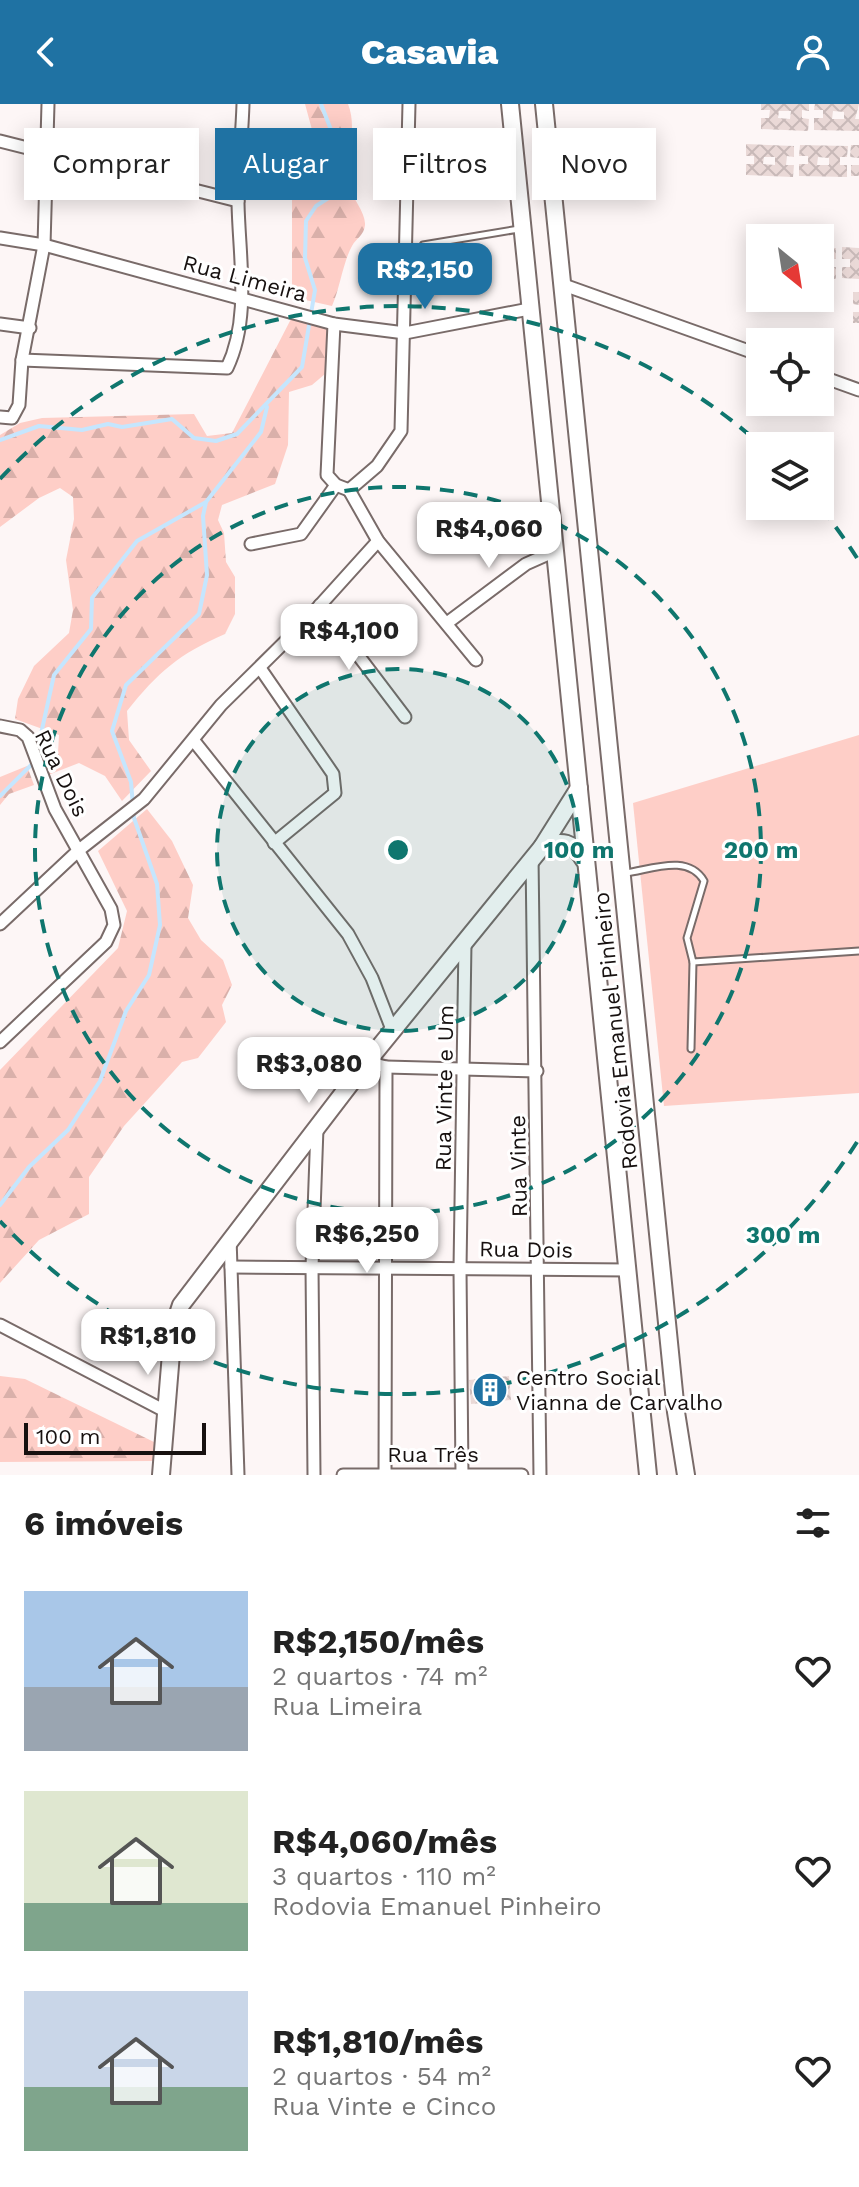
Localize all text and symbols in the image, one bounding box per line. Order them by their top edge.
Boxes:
icon: back [24,30,68,74]
icon: person [791,30,835,74]
text: Casavia [361,31,498,73]
chip: Comprar [24,128,199,200]
chip: Alugar [215,128,357,200]
chip: Filtros [373,128,516,200]
chip: Novo [532,128,656,200]
north arrow [746,224,834,312]
map controls [746,224,834,520]
pin: R$2,150 [351,243,499,311]
street label: Rua Limeira [180,250,309,307]
text: R$2,150 [376,254,474,284]
button: locate [746,328,834,416]
button: layers [746,432,834,520]
pin: R$4,060 [415,502,563,570]
text: R$4,060 [435,513,543,543]
pin: R$4,100 [275,604,423,672]
text: R$4,100 [299,615,399,645]
street label: Rua Dois [30,726,93,821]
centre of rings [384,836,412,864]
text: 100 m [544,836,614,864]
text: 200 m [724,836,798,864]
street label: Rodovia Emanuel Pinheiro [588,891,643,1171]
street label: Rua Vinte e Um [431,1005,458,1171]
pin: R$3,080 [235,1037,383,1105]
text: R$3,080 [255,1048,363,1078]
street label: Rua Vinte [505,1115,532,1217]
pin: R$6,250 [293,1207,441,1275]
text: R$6,250 [314,1218,420,1248]
text: 300 m [746,1221,820,1249]
street label: Rua Dois [479,1236,573,1263]
pin: R$1,810 [74,1309,222,1377]
text: R$1,810 [99,1320,197,1350]
place label: Centro Social Vianna de Carvalho [516,1365,723,1415]
building icon: Centro Social Vianna de Carvalho [471,1371,509,1409]
scale bar [24,1419,206,1455]
text: 100 m [36,1424,100,1449]
street label: Rua Três [387,1442,479,1467]
icon: filters [791,1501,835,1545]
text: 6 imóveis [24,1503,183,1543]
text: R$2,150/mês [272,1621,484,1661]
icon: home [88,1623,184,1719]
icon: heart [791,1649,835,1693]
text: 2 quartos · 74 m² [272,1661,488,1691]
text: Rua Limeira [272,1691,422,1721]
text: R$4,060/mês [272,1821,497,1861]
icon: home [88,1823,184,1919]
icon: heart [791,1849,835,1893]
text: 3 quartos · 110 m² [272,1861,496,1891]
text: Rodovia Emanuel Pinheiro [272,1891,602,1921]
text: R$1,810/mês [272,2021,483,2061]
icon: home [88,2023,184,2119]
icon: heart [791,2049,835,2093]
text: 2 quartos · 54 m² [272,2061,491,2091]
text: Rua Vinte e Cinco [272,2091,496,2121]

